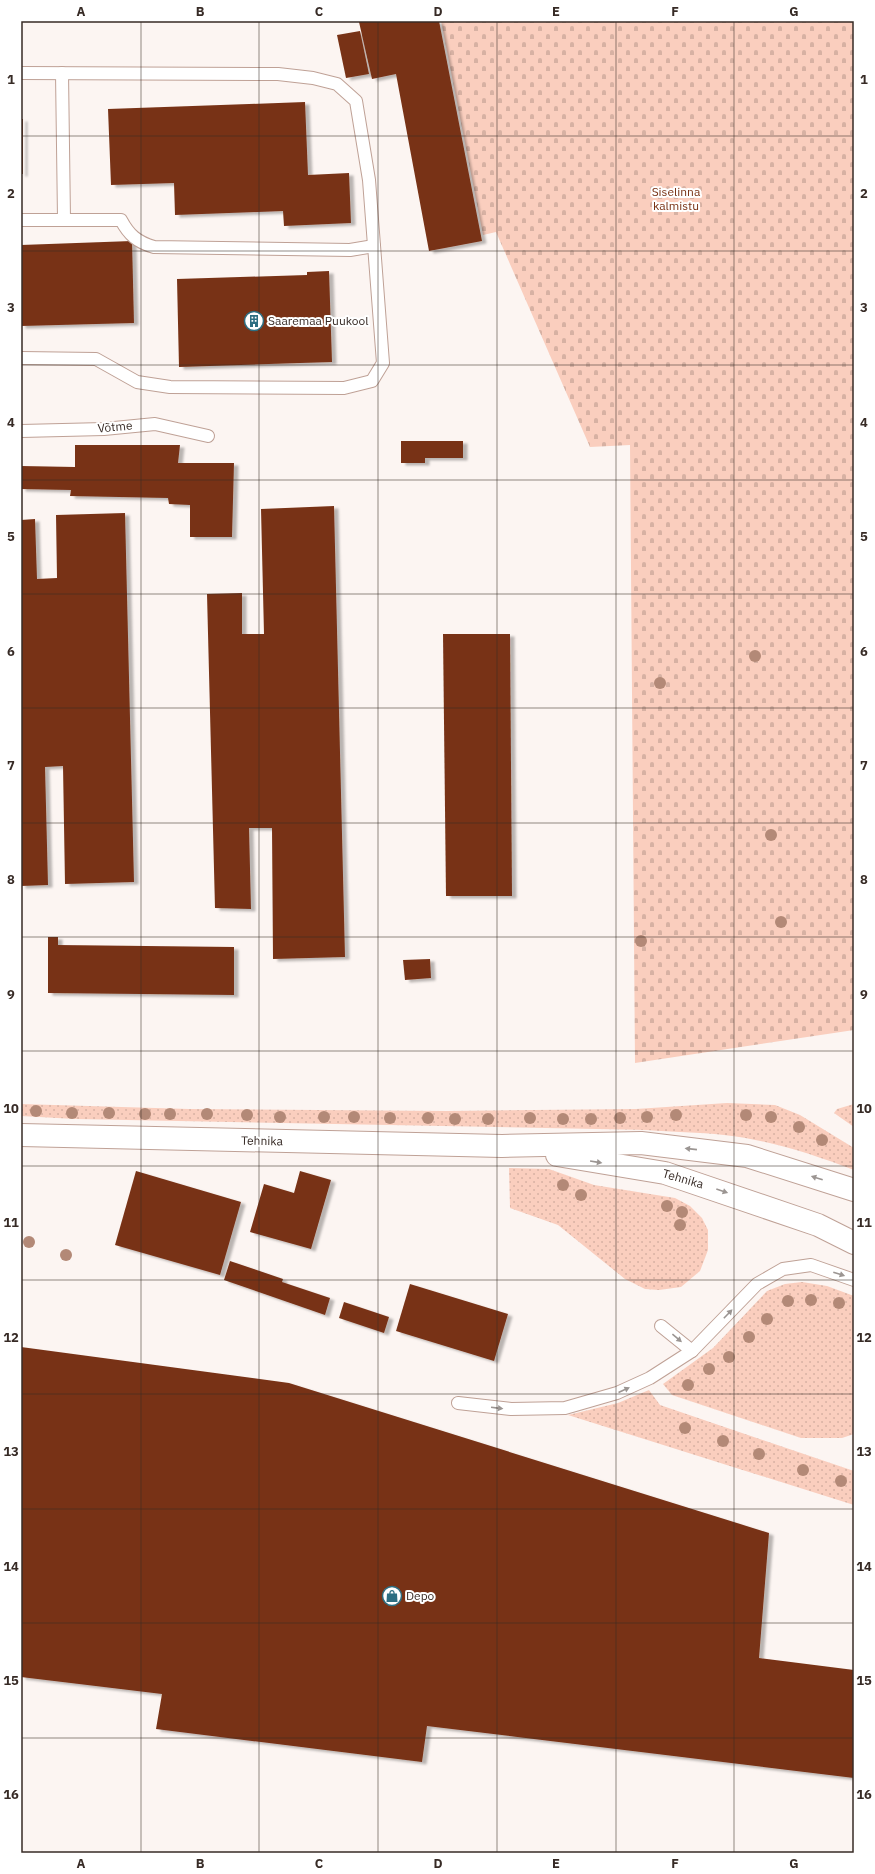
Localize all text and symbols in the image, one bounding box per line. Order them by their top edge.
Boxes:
text: A [77,3,86,20]
text: B [196,3,205,20]
text: C [315,3,324,20]
text: D [433,3,443,20]
text: E [552,3,560,20]
text: F [671,3,679,20]
text: G [789,3,799,20]
text: 1 [7,71,15,88]
text: 1 [860,71,868,88]
park label: Siselinna kalmistu [652,184,701,213]
text: 2 [7,185,15,202]
text: 2 [860,185,868,202]
text: 3 [7,299,15,316]
text: 3 [860,299,868,316]
building icon: Saaremaa Puukool [243,310,265,332]
place label: Saaremaa Puukool [268,313,369,328]
text: 4 [7,414,15,431]
text: 4 [860,414,868,431]
street label: Võtme [97,417,133,435]
text: 5 [7,528,15,545]
text: 5 [860,528,868,545]
text: 6 [7,643,15,660]
text: 6 [860,643,868,660]
text: 7 [7,757,15,774]
text: 7 [860,757,868,774]
text: 8 [7,871,15,888]
text: 8 [860,871,868,888]
text: 9 [7,986,15,1003]
text: 9 [860,986,868,1003]
text: 10 [3,1100,19,1117]
text: 10 [856,1100,872,1117]
street label: Tehnika [241,1133,284,1148]
one-way arrow [685,1146,697,1152]
one-way arrow [590,1159,602,1165]
street label: Tehnika [661,1166,706,1192]
one-way arrow [811,1175,823,1181]
one-way arrow [716,1188,728,1194]
text: 11 [3,1214,19,1231]
text: 11 [856,1214,872,1231]
one-way arrow [834,1271,846,1277]
one-way arrow [723,1309,733,1319]
text: 12 [3,1329,19,1346]
text: 12 [856,1329,872,1346]
one-way arrow [671,1334,682,1343]
one-way arrow [619,1387,630,1393]
one-way arrow [491,1404,503,1411]
text: 13 [3,1443,19,1460]
text: 13 [856,1443,872,1460]
text: 14 [3,1558,19,1575]
text: 14 [856,1558,872,1575]
shop icon: Depo [381,1585,403,1607]
place label: Depo [406,1588,435,1603]
text: 15 [3,1672,19,1689]
text: 15 [856,1672,872,1689]
text: 16 [3,1786,19,1803]
text: 16 [856,1786,872,1803]
text: A [77,1855,86,1872]
text: B [196,1855,205,1872]
text: C [315,1855,324,1872]
text: D [433,1855,443,1872]
text: E [552,1855,560,1872]
text: F [671,1855,679,1872]
text: G [789,1855,799,1872]

